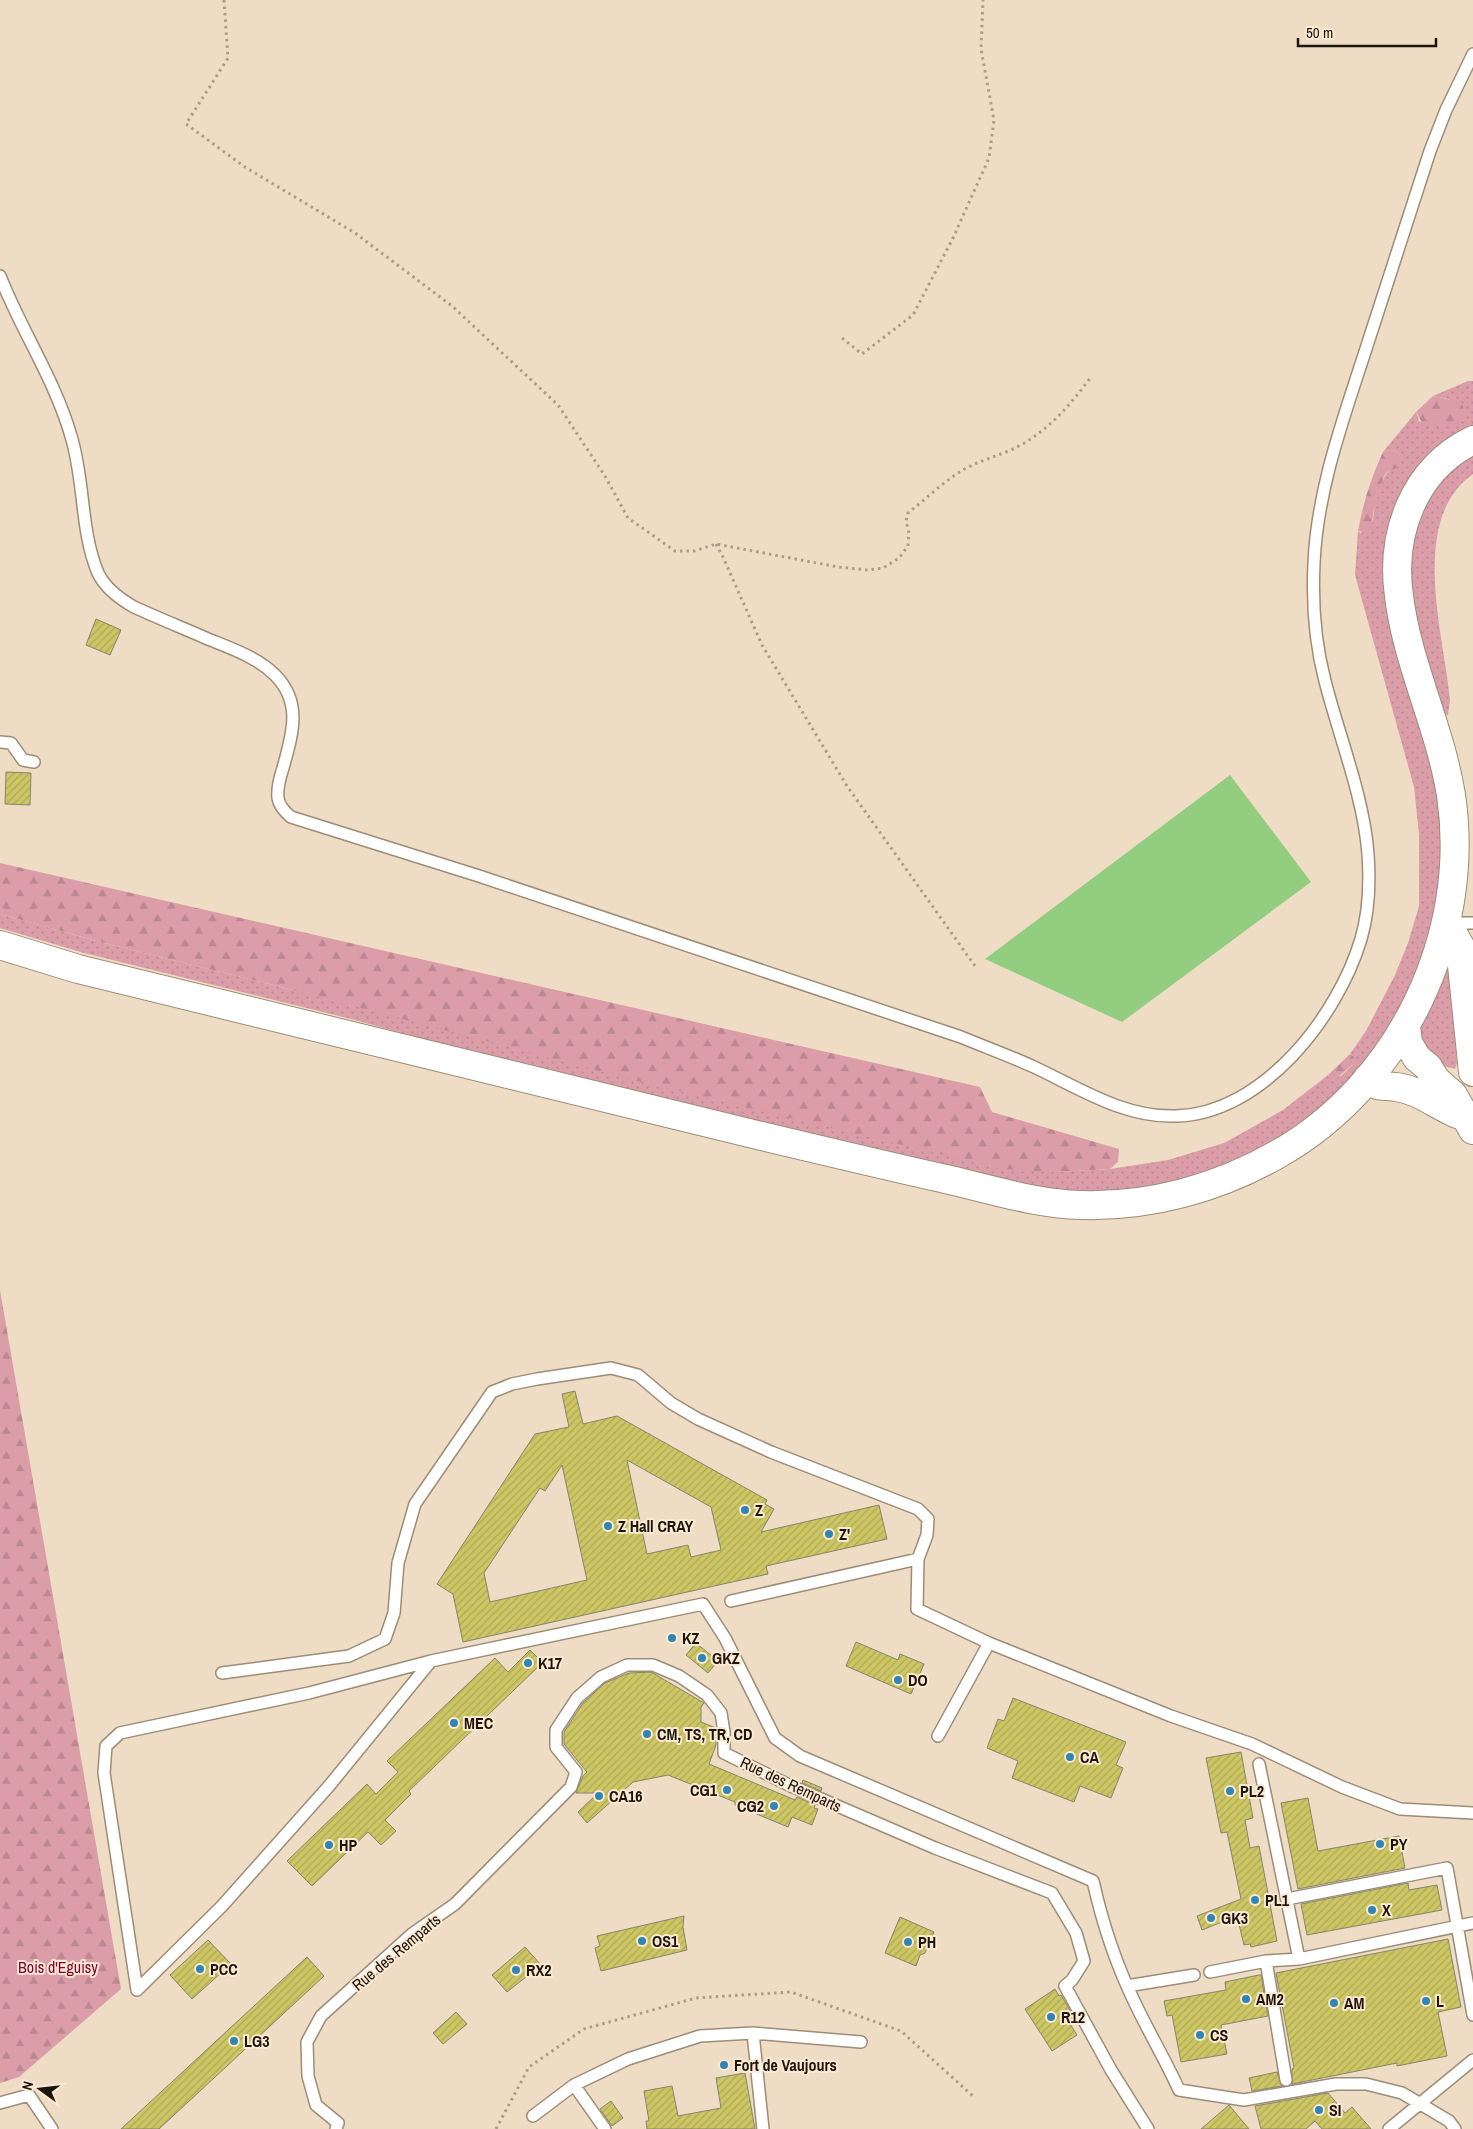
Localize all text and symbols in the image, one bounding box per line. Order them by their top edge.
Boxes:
scale bar [1298,15,1436,47]
text: 50 m [1306,22,1333,43]
place label: Z [755,1499,763,1521]
marker: Z [739,1504,751,1516]
place label: Z Hall CRAY [618,1515,694,1537]
marker: Z Hall CRAY [602,1520,614,1532]
place label: Z' [839,1523,850,1545]
marker: Z' [823,1528,835,1540]
place label: KZ [682,1627,700,1649]
marker: KZ [666,1632,678,1644]
place label: GKZ [712,1647,740,1669]
place label: K17 [538,1652,562,1674]
marker: GKZ [696,1652,708,1664]
marker: K17 [522,1657,534,1669]
place label: DO [908,1669,928,1691]
marker: DO [892,1674,904,1686]
place label: MEC [464,1712,493,1734]
marker: MEC [448,1717,460,1729]
place label: CM, TS, TR, CD [657,1723,753,1745]
marker: CM, TS, TR, CD [641,1728,653,1740]
place label: CA [1080,1746,1099,1768]
street label: Rue des Remparts [737,1751,845,1817]
marker: CA [1064,1751,1076,1763]
place label: CG1 [690,1779,718,1801]
place label: PL2 [1240,1780,1264,1802]
marker: CG1 [721,1784,733,1796]
place label: CA16 [609,1785,643,1807]
marker: PL2 [1224,1785,1236,1797]
marker: CA16 [593,1790,605,1802]
place label: CG2 [737,1795,764,1817]
marker: CG2 [768,1800,780,1812]
place label: PY [1390,1833,1408,1855]
place label: HP [339,1834,357,1856]
marker: PY [1374,1838,1386,1850]
marker: HP [323,1839,335,1851]
place label: PL1 [1265,1889,1290,1911]
marker: PL1 [1249,1894,1261,1906]
place label: X [1382,1899,1391,1921]
marker: X [1366,1904,1378,1916]
place label: GK3 [1221,1907,1248,1929]
street label: Rue des Remparts [347,1908,445,1996]
marker: GK3 [1205,1912,1217,1924]
place label: OS1 [652,1930,679,1952]
place label: PH [918,1931,936,1953]
marker: OS1 [636,1935,648,1947]
marker: PH [902,1936,914,1948]
park label: Bois d'Eguisy [18,1956,98,1978]
place label: PCC [210,1958,238,1980]
place label: RX2 [526,1959,552,1981]
marker: PCC [194,1963,206,1975]
marker: RX2 [510,1964,522,1976]
place label: AM2 [1256,1988,1284,2010]
place label: L [1436,1990,1444,2012]
place label: AM [1344,1992,1364,2014]
marker: AM2 [1240,1993,1252,2005]
marker: L [1420,1995,1432,2007]
marker: AM [1328,1997,1340,2009]
place label: R12 [1061,2006,1085,2028]
marker: R12 [1045,2011,1057,2023]
place label: CS [1210,2024,1228,2046]
marker: CS [1194,2029,1206,2041]
place label: LG3 [244,2030,270,2052]
marker: LG3 [228,2035,240,2047]
place label: Fort de Vaujours [734,2054,837,2076]
marker: Fort de Vaujours [718,2059,730,2071]
north arrow [15,2064,65,2114]
text: N [18,2079,37,2092]
place label: SI [1329,2099,1341,2121]
marker: SI [1313,2104,1325,2116]

